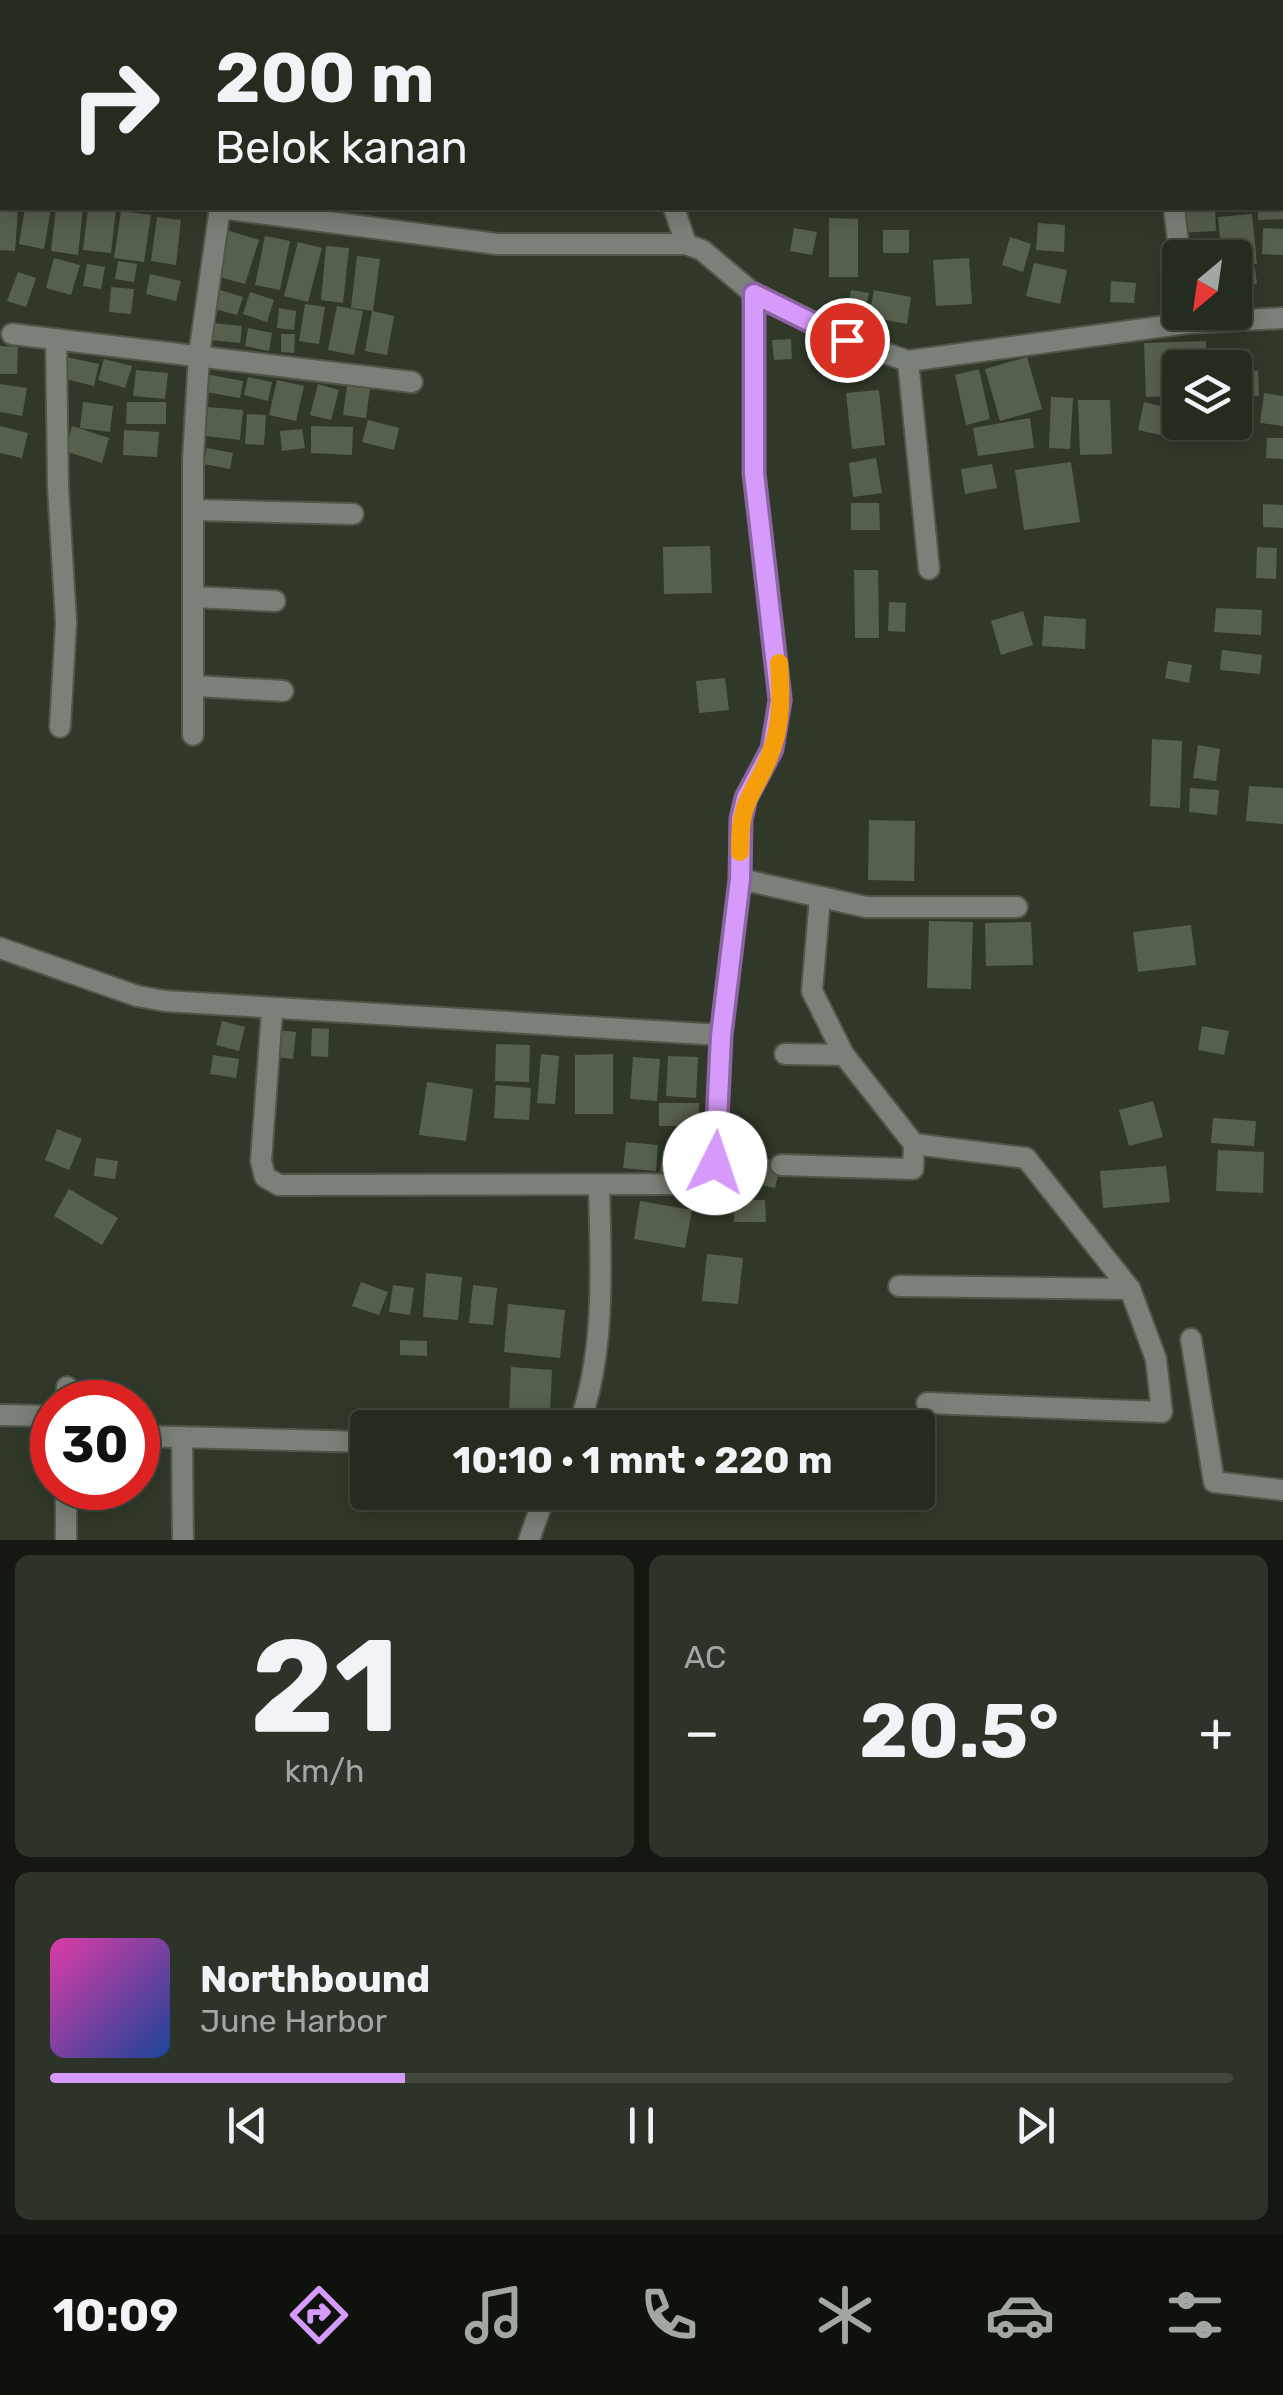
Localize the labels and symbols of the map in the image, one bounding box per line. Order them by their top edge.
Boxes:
north arrow [1162,240,1252,330]
pin [805,298,890,383]
position arrow [663,1111,767,1215]
speed limit sign: 30 [30,1380,160,1510]

